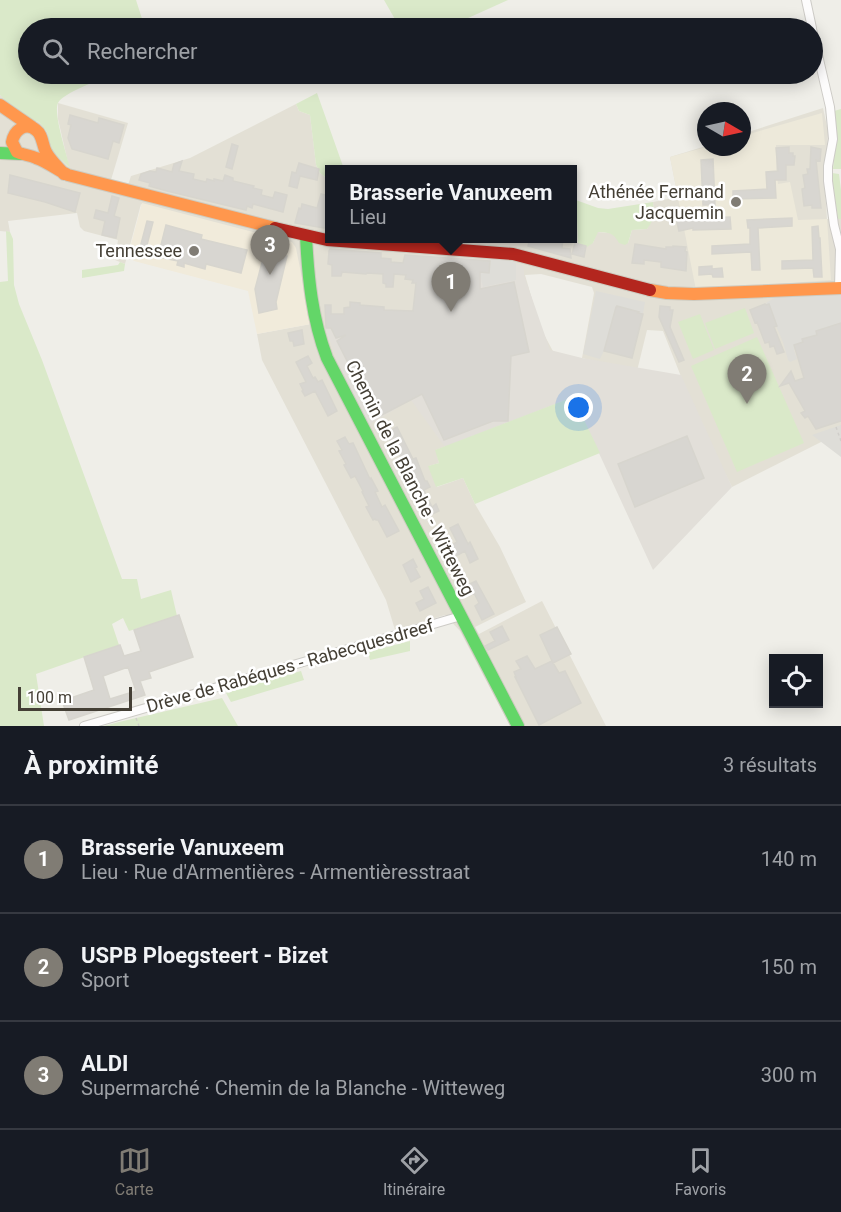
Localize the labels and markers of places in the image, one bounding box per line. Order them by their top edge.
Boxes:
place label: Athénée Fernand Jacquemin [588,181,724,223]
marker: Athénée Fernand Jacquemin [729,195,743,209]
pin: 3 [250,226,290,275]
place label: Tennessee [95,240,182,261]
marker: Tennessee [187,244,201,258]
pin: 1 [432,262,470,312]
pin: 2 [728,354,766,404]

